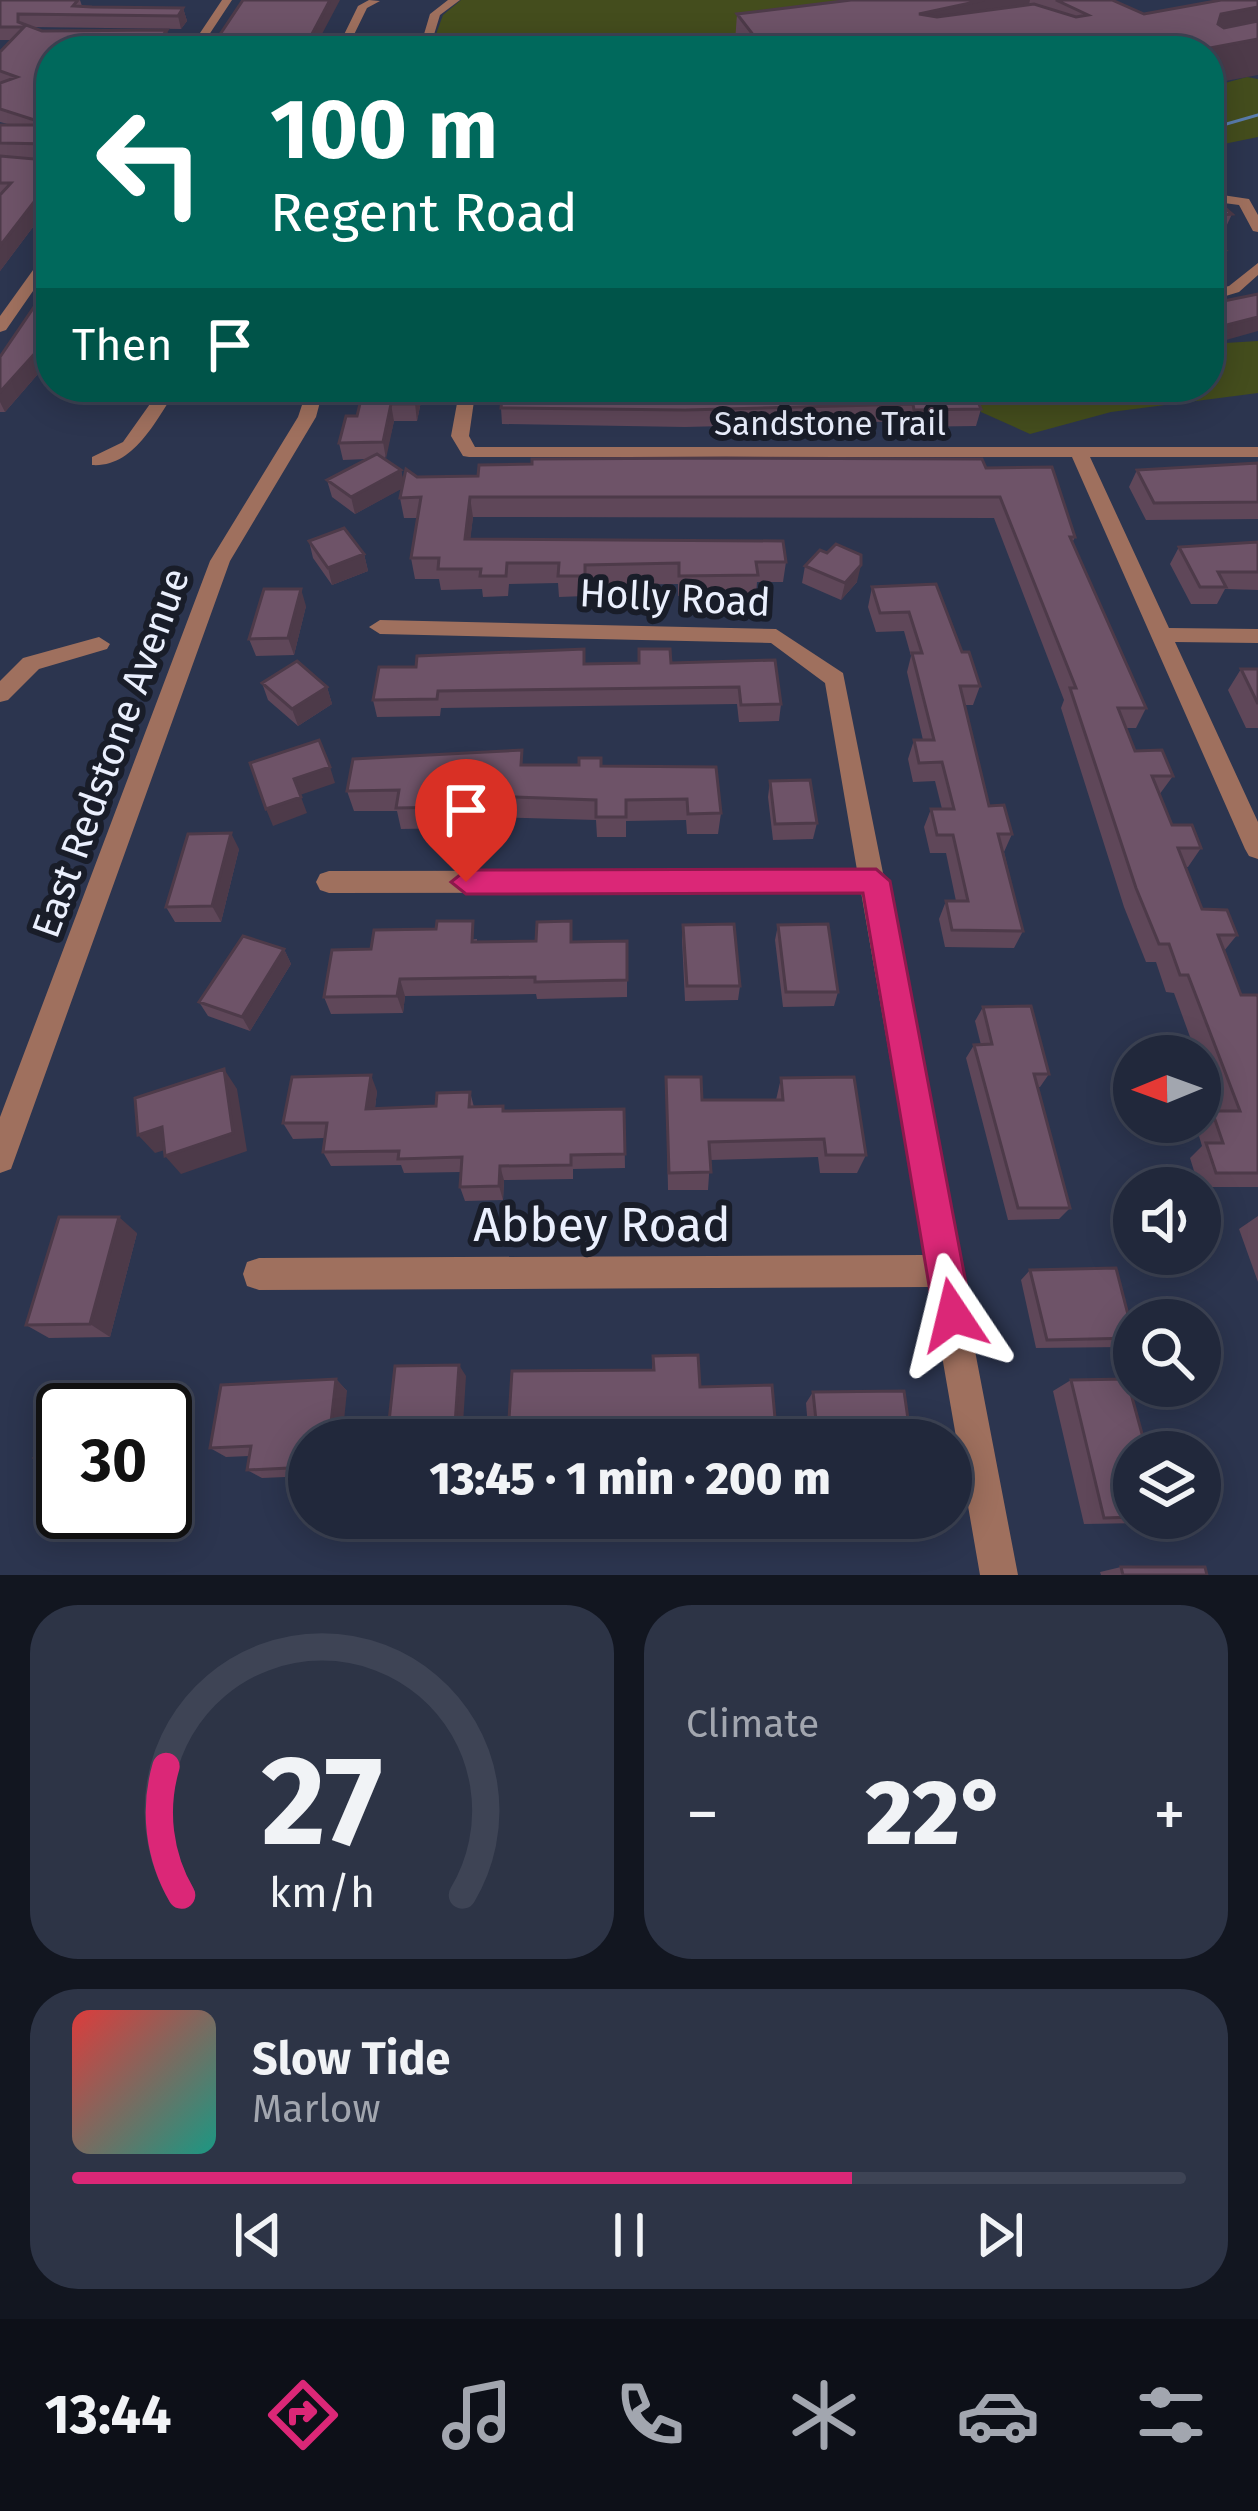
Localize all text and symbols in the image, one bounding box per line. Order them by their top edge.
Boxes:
text: 100 m [270,79,498,180]
icon: left [72,84,228,240]
text: Regent Road [270,181,578,245]
icon: arrive [197,312,263,378]
text: Then [72,318,173,372]
street label: Sandstone Trail [714,404,946,444]
street label: East Redstone Avenue [23,562,199,944]
street label: Holly Road [578,570,772,626]
pin [415,759,517,882]
icon: arrive [433,777,499,843]
north arrow [1113,1035,1221,1143]
map controls [1113,1035,1221,1539]
button: sound [1113,1167,1221,1275]
street label: Abbey Road [473,1196,731,1254]
position arrow [890,1252,1016,1378]
button: search [1113,1299,1221,1407]
speed limit sign: 30 [36,1383,192,1539]
button: layers [1113,1431,1221,1539]
text: 13:45 · 1 min · 200 m [429,1452,831,1506]
text: Climate [686,1701,819,1747]
text: 27 [261,1727,383,1877]
text: 22° [866,1760,1007,1868]
text: − [686,1775,719,1854]
text: + [1153,1775,1186,1854]
text: km/h [269,1867,375,1918]
text: Slow Tide [252,2032,450,2086]
text: Marlow [252,2086,381,2132]
icon: previous [225,2202,291,2268]
icon: pause [596,2202,662,2268]
icon: next [967,2202,1033,2268]
icon: directions [261,2373,345,2457]
icon: music [435,2373,519,2457]
icon: phone [608,2373,692,2457]
icon: climate [782,2373,866,2457]
icon: car [956,2373,1040,2457]
icon: filters [1129,2373,1213,2457]
text: 13:44 [45,2383,172,2447]

